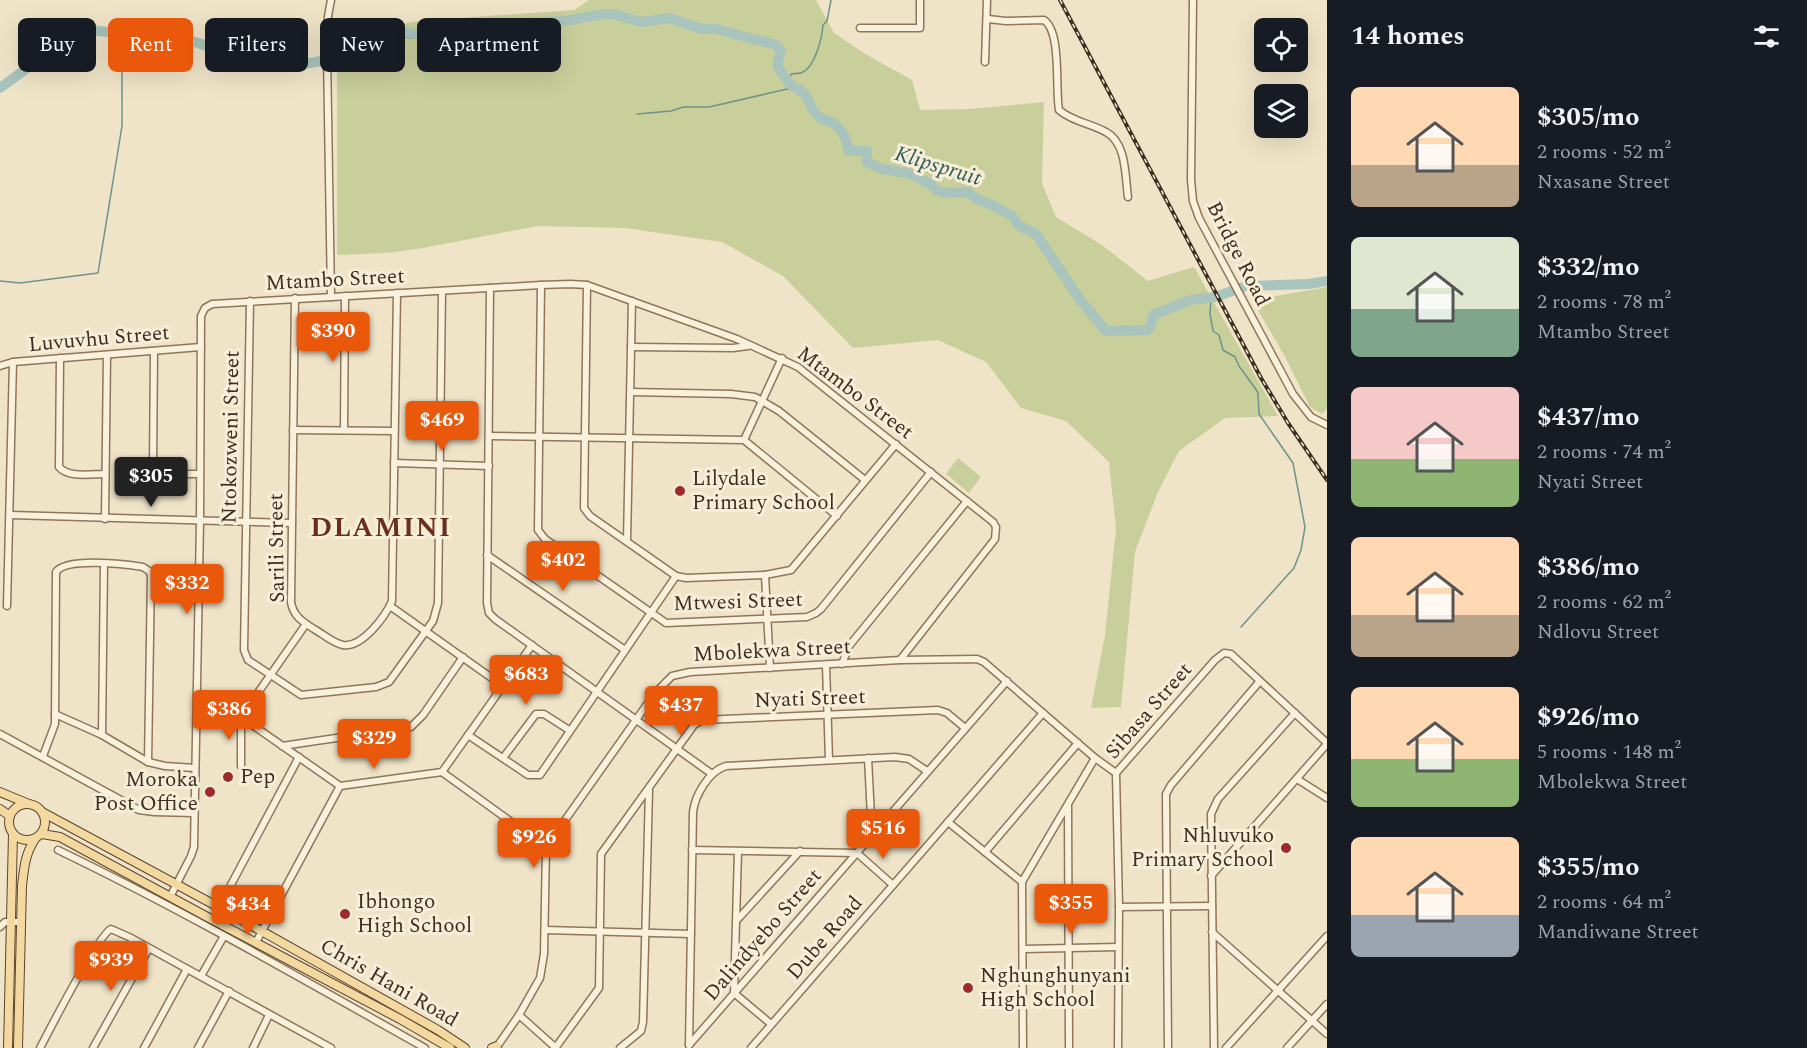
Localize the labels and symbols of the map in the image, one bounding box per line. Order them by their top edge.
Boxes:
water label: Klipspruit [891,137,987,195]
street label: Bridge Road [1198,196,1278,312]
street label: Mtambo Street [265,260,405,300]
pin: $390 [297,312,369,363]
street label: Luvuvhu Street [27,317,171,361]
street label: Mtambo Street [790,338,920,448]
street label: Ntokozweni Street [213,350,249,524]
pin: $469 [406,401,478,452]
pin: $305 [115,457,187,508]
place label: Lilydale Primary School [692,463,835,519]
marker: Lilydale Primary School [673,484,687,498]
street label: Sarili Street [260,493,294,603]
district label: DLAMINI [310,507,452,549]
pin: $402 [527,541,599,592]
pin: $332 [151,564,223,615]
street label: Mtwesi Street [673,584,803,620]
street label: Mbolekwa Street [692,631,852,671]
pin: $683 [490,655,562,706]
street label: Sibasa Street [1098,655,1200,767]
street label: Nyati Street [754,681,866,717]
pin: $437 [645,686,717,737]
pin: $386 [193,690,265,741]
pin: $329 [338,719,410,770]
place label: Pep [240,761,275,793]
place label: Moroka Post Office [94,764,199,820]
marker: Pep [221,770,235,784]
marker: Moroka Post Office [203,785,217,799]
pin: $516 [847,809,919,860]
pin: $926 [498,818,570,869]
place label: Nhluvuko Primary School [1131,820,1274,876]
marker: Nhluvuko Primary School [1279,841,1293,855]
street label: Dalindyebo Street [696,862,830,1008]
pin: $355 [1035,884,1107,935]
pin: $434 [212,885,284,936]
place label: Ibhongo High School [357,886,472,942]
street label: Dube Road [779,889,871,987]
marker: Ibhongo High School [338,907,352,921]
street label: Chris Hani Road [314,930,464,1036]
pin: $939 [75,941,147,992]
place label: Nghunghunyani High School [980,960,1130,1016]
marker: Nghunghunyani High School [961,981,975,995]

